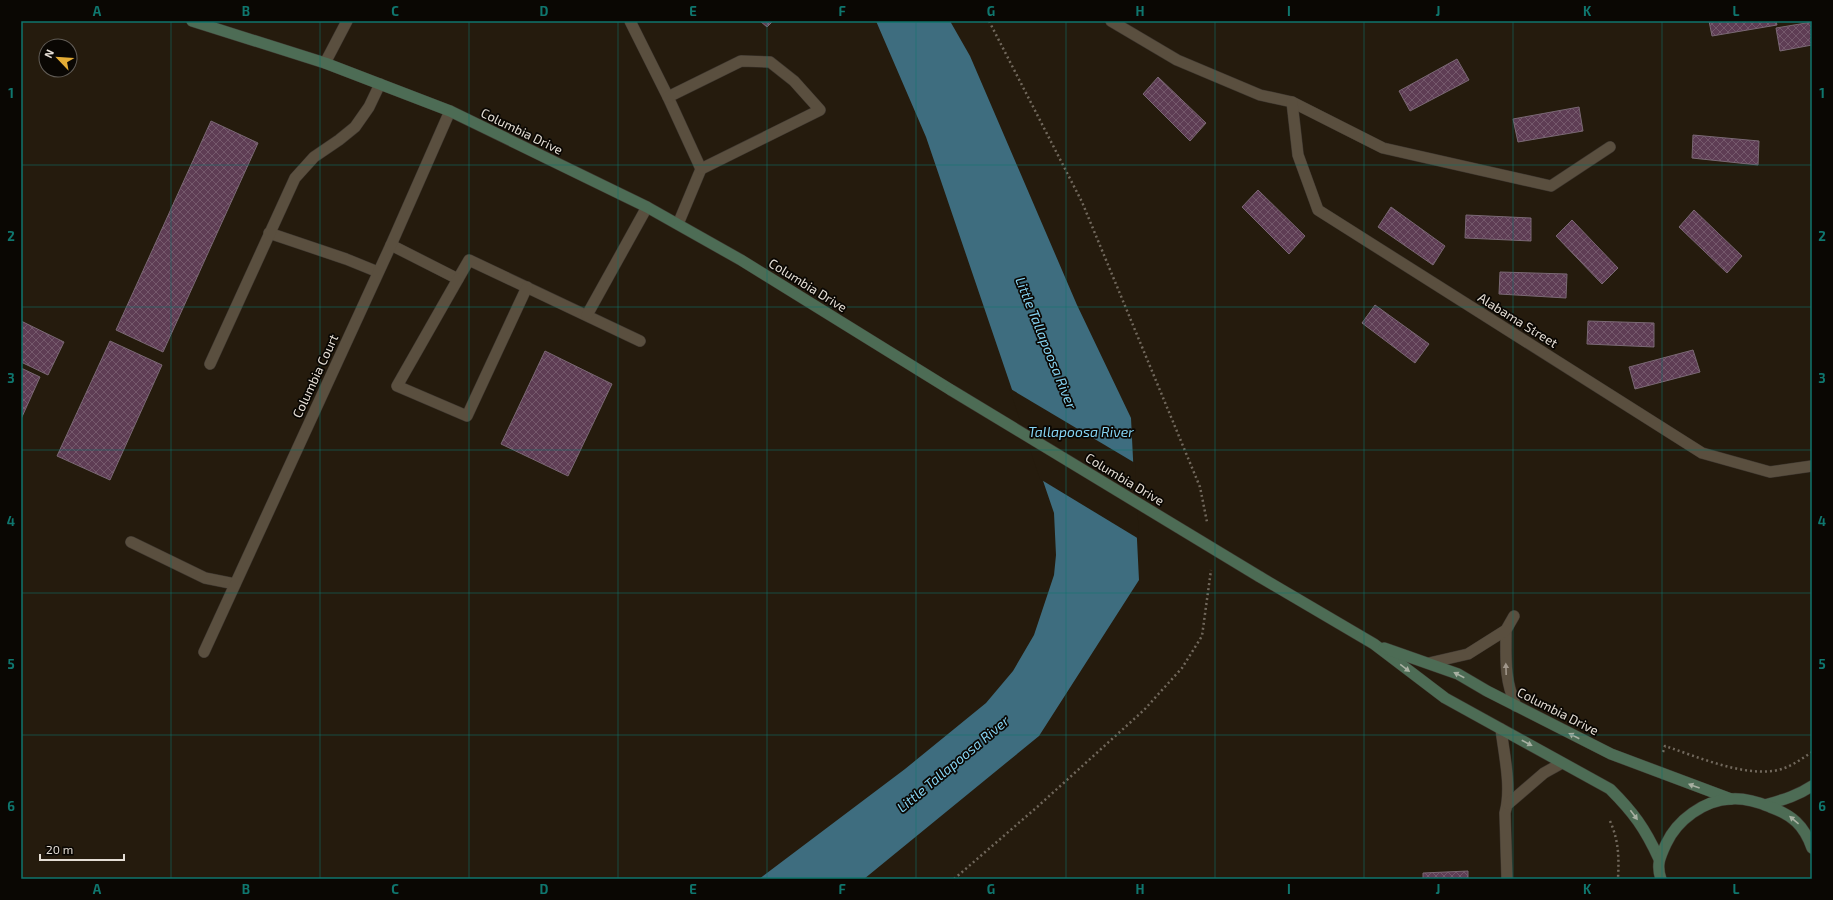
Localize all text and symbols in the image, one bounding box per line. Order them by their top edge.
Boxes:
text: A [93,3,102,19]
text: B [242,3,250,19]
text: C [391,3,399,19]
text: D [540,3,549,19]
text: E [689,3,697,19]
text: F [838,3,846,19]
text: G [987,3,995,19]
text: H [1136,3,1145,19]
text: I [1287,3,1291,19]
text: J [1436,3,1440,19]
text: K [1583,3,1592,19]
text: L [1733,3,1740,19]
north arrow [38,38,78,78]
text: N [41,47,56,60]
text: 1 [8,85,14,101]
text: 1 [1819,85,1825,101]
street label: Columbia Drive [478,104,566,158]
text: 2 [7,228,15,244]
text: 2 [1818,228,1826,244]
street label: Columbia Drive [766,255,850,315]
water label: Little Tallapoosa River [1012,274,1081,412]
street label: Alabama Street [1475,289,1561,351]
street label: Columbia Court [289,332,341,420]
text: 3 [7,370,15,386]
text: 3 [1818,370,1826,386]
water label: Tallapoosa River [1028,423,1134,440]
street label: Columbia Drive [1083,449,1167,509]
text: 4 [7,513,15,529]
text: 4 [1818,513,1826,529]
text: 5 [7,656,15,672]
text: 5 [1818,656,1826,672]
one-way arrow [1503,662,1509,675]
one-way arrow [1400,663,1411,672]
one-way arrow [1453,672,1465,678]
street label: Columbia Drive [1515,684,1601,738]
water label: Little Tallapoosa River [893,712,1012,815]
one-way arrow [1568,732,1580,739]
one-way arrow [1522,740,1533,747]
one-way arrow [1687,782,1699,788]
text: 6 [7,798,15,814]
text: 6 [1818,798,1826,814]
one-way arrow [1630,809,1638,820]
one-way arrow [1789,815,1800,824]
scale bar [40,836,124,862]
text: 20 m [46,842,73,856]
text: A [93,881,102,897]
text: B [242,881,250,897]
text: C [391,881,399,897]
text: D [540,881,549,897]
text: E [689,881,697,897]
text: F [838,881,846,897]
text: G [987,881,995,897]
text: H [1136,881,1145,897]
text: I [1287,881,1291,897]
text: J [1436,881,1440,897]
text: K [1583,881,1592,897]
text: L [1733,881,1740,897]

